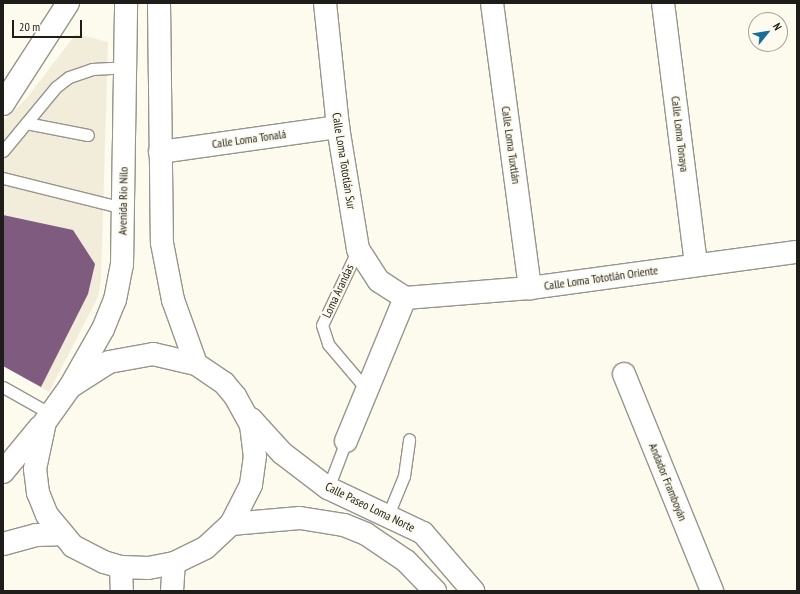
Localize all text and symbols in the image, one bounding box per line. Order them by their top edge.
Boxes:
scale bar [14,12,84,38]
north arrow [748,12,788,52]
text: 20 m [19,19,40,34]
text: N [770,20,785,33]
street label: Calle Loma Tonaya [668,95,692,173]
street label: Calle Loma Tuxtlán [498,105,524,185]
street label: Calle Loma Tototlán Sur [329,111,359,211]
street label: Calle Loma Tonalá [211,127,287,151]
street label: Avenida Río Nilo [115,167,131,235]
street label: Loma Arandas [319,262,357,320]
street label: Calle Loma Tototlán Oriente [543,263,659,293]
street label: Andador Framboyán [646,441,690,523]
street label: Calle Paseo Loma Norte [323,479,417,535]

